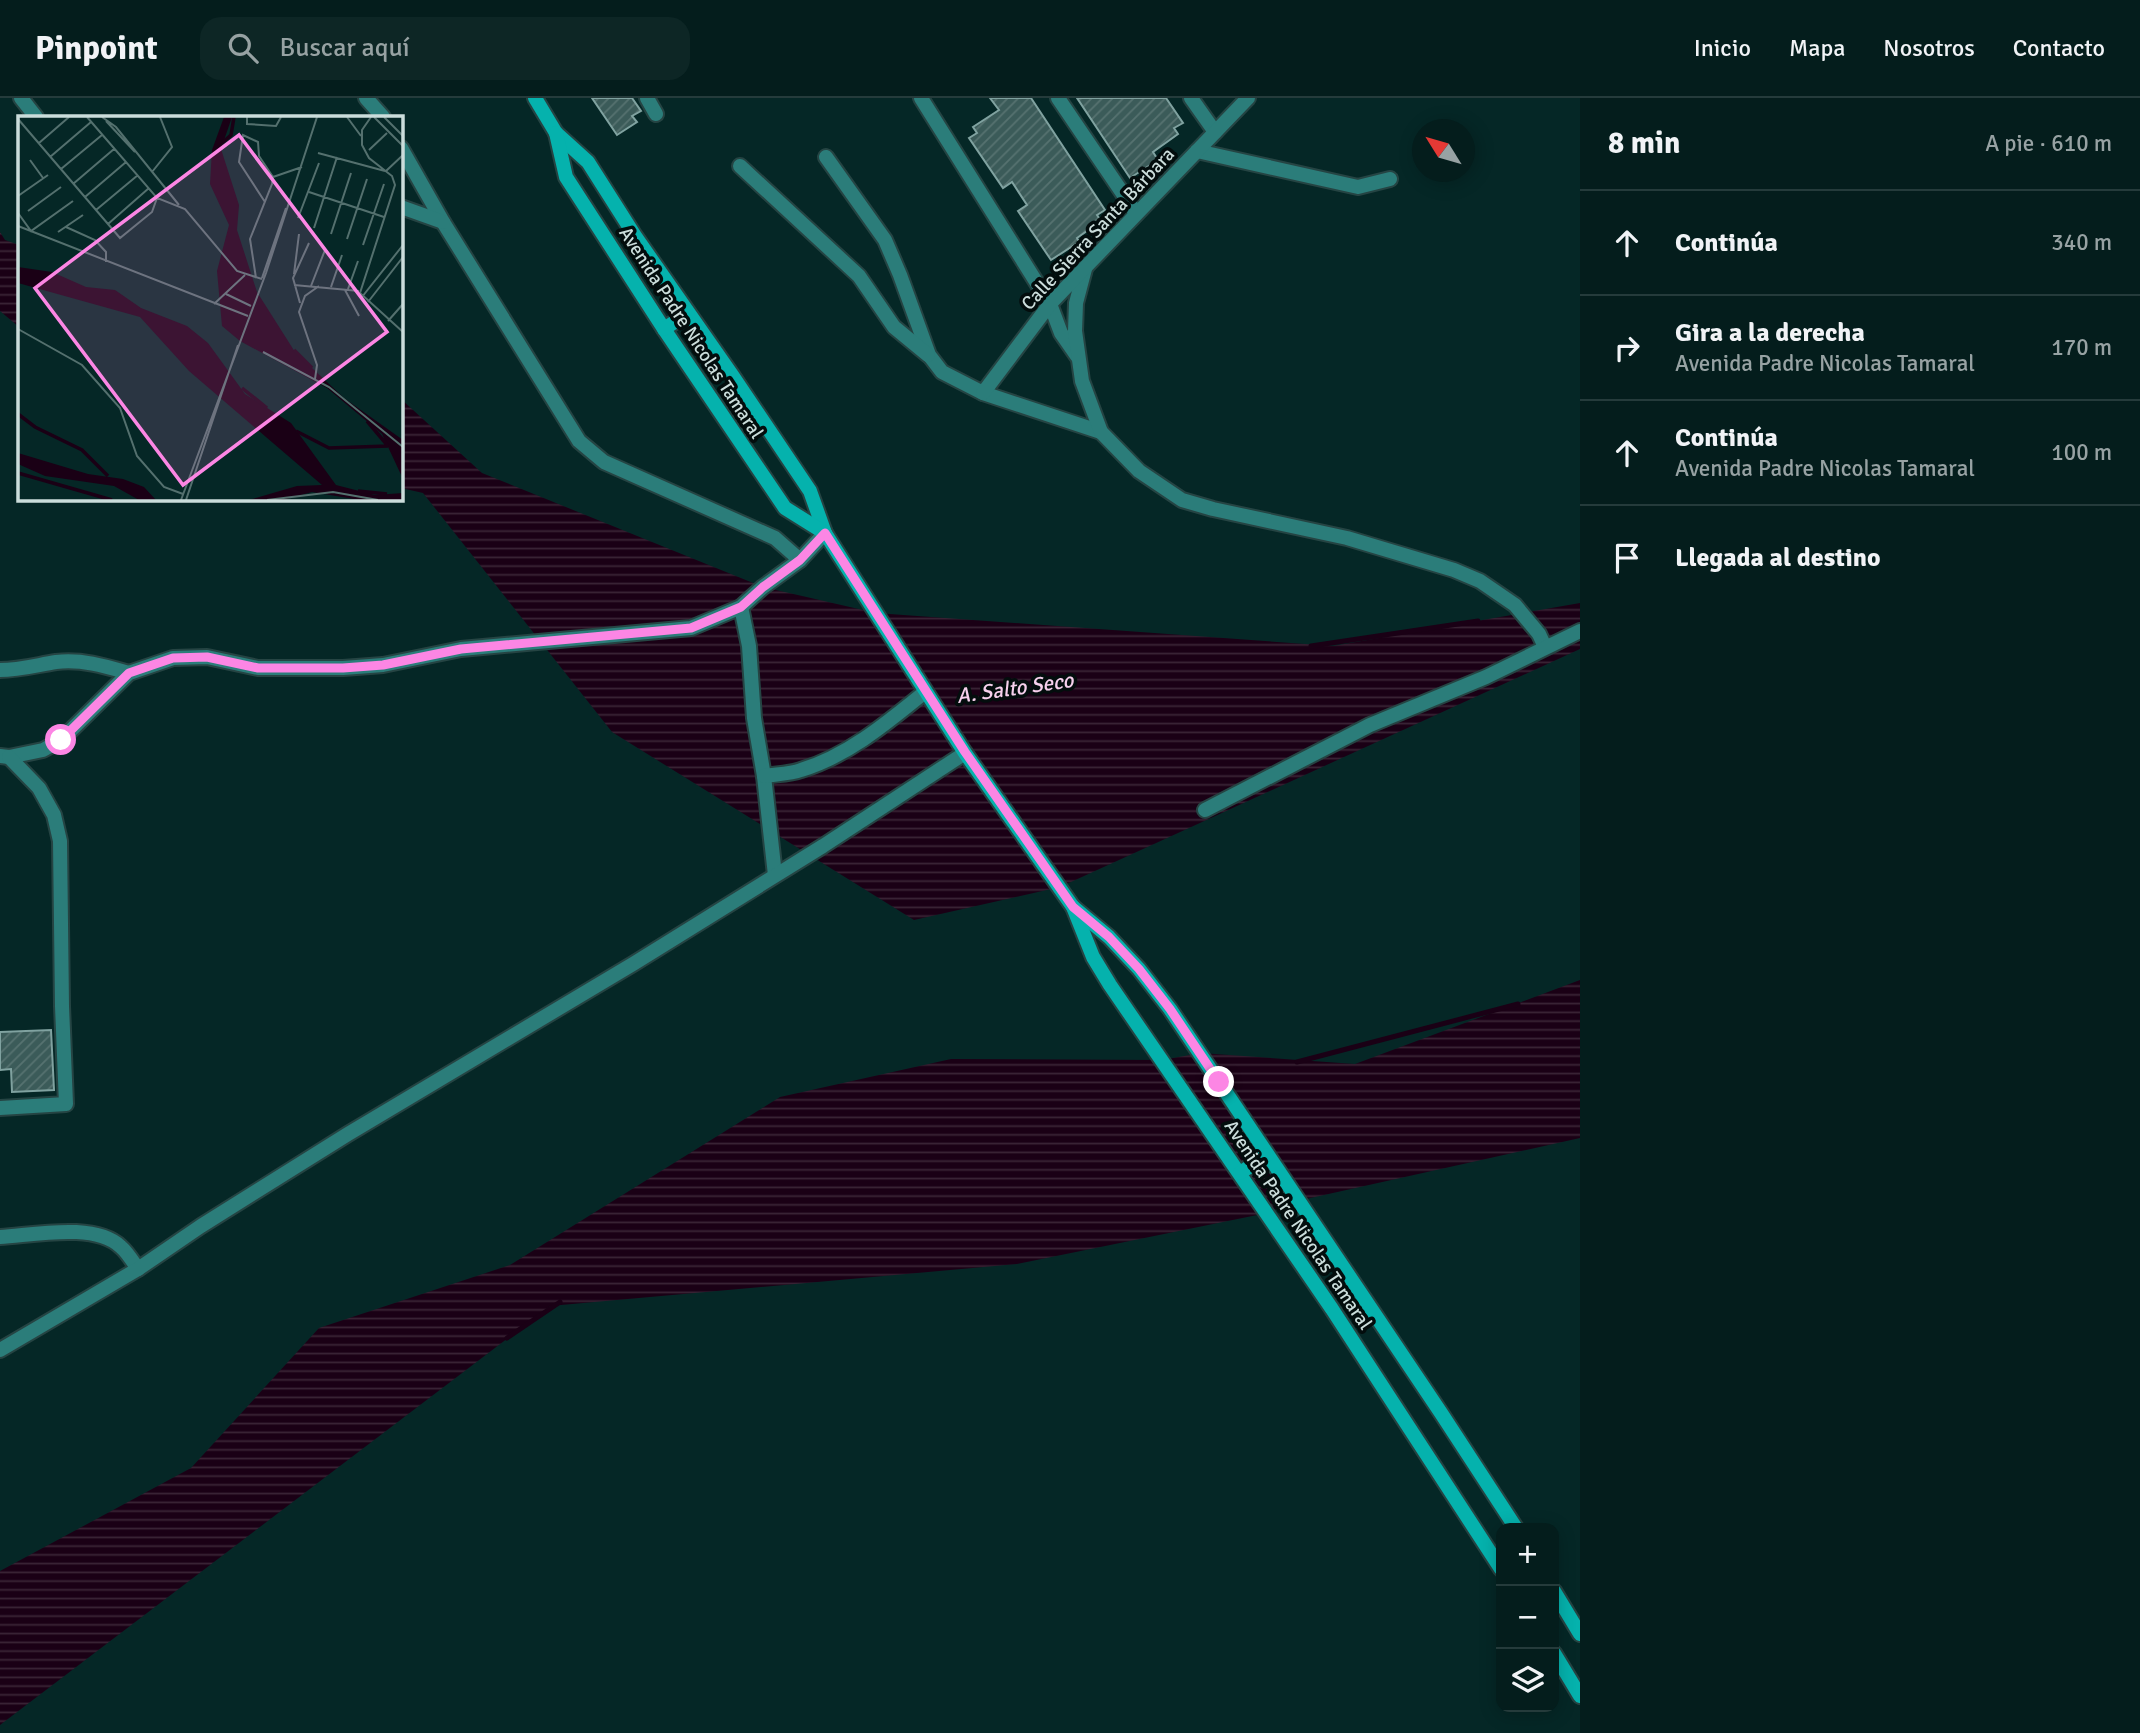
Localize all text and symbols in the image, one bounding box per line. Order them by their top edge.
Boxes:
search box [200,17,690,80]
text: Pinpoint [35,28,158,69]
icon: search [224,29,262,67]
text: Buscar aquí [280,32,410,64]
text: Inicio [1694,33,1751,63]
text: Mapa [1789,33,1845,63]
text: Nosotros [1883,33,1975,63]
text: Contacto [2013,33,2105,63]
inset map [18,116,402,500]
north arrow [1412,119,1475,182]
text: 8 min [1608,125,1680,162]
text: A pie · 610 m [1985,129,2112,158]
street label: Calle Sierra Santa Bárbara [1016,143,1180,315]
street label: Avenida Padre Nicolas Tamaral [613,223,769,443]
icon: ahead [1608,224,1646,262]
text: Continúa [1675,227,1778,259]
text: 340 m [2051,228,2112,257]
text: Gira a la derecha [1675,317,1865,349]
icon: right [1608,329,1646,367]
text: 170 m [2051,333,2112,362]
text: Avenida Padre Nicolas Tamaral [1675,349,1975,378]
text: Continúa [1675,422,1778,454]
icon: ahead [1608,434,1646,472]
text: 100 m [2051,438,2112,467]
text: Avenida Padre Nicolas Tamaral [1675,454,1975,483]
icon: arrive [1608,539,1646,577]
text: Llegada al destino [1675,542,1881,574]
water label: A. Salto Seco [955,667,1076,709]
route start [45,724,76,755]
route end [1203,1066,1234,1097]
street label: Avenida Padre Nicolas Tamaral [1219,1116,1377,1334]
map controls [1496,1523,1559,1712]
button: + [1496,1523,1559,1586]
button: − [1496,1586,1559,1649]
button: layers [1496,1649,1559,1712]

